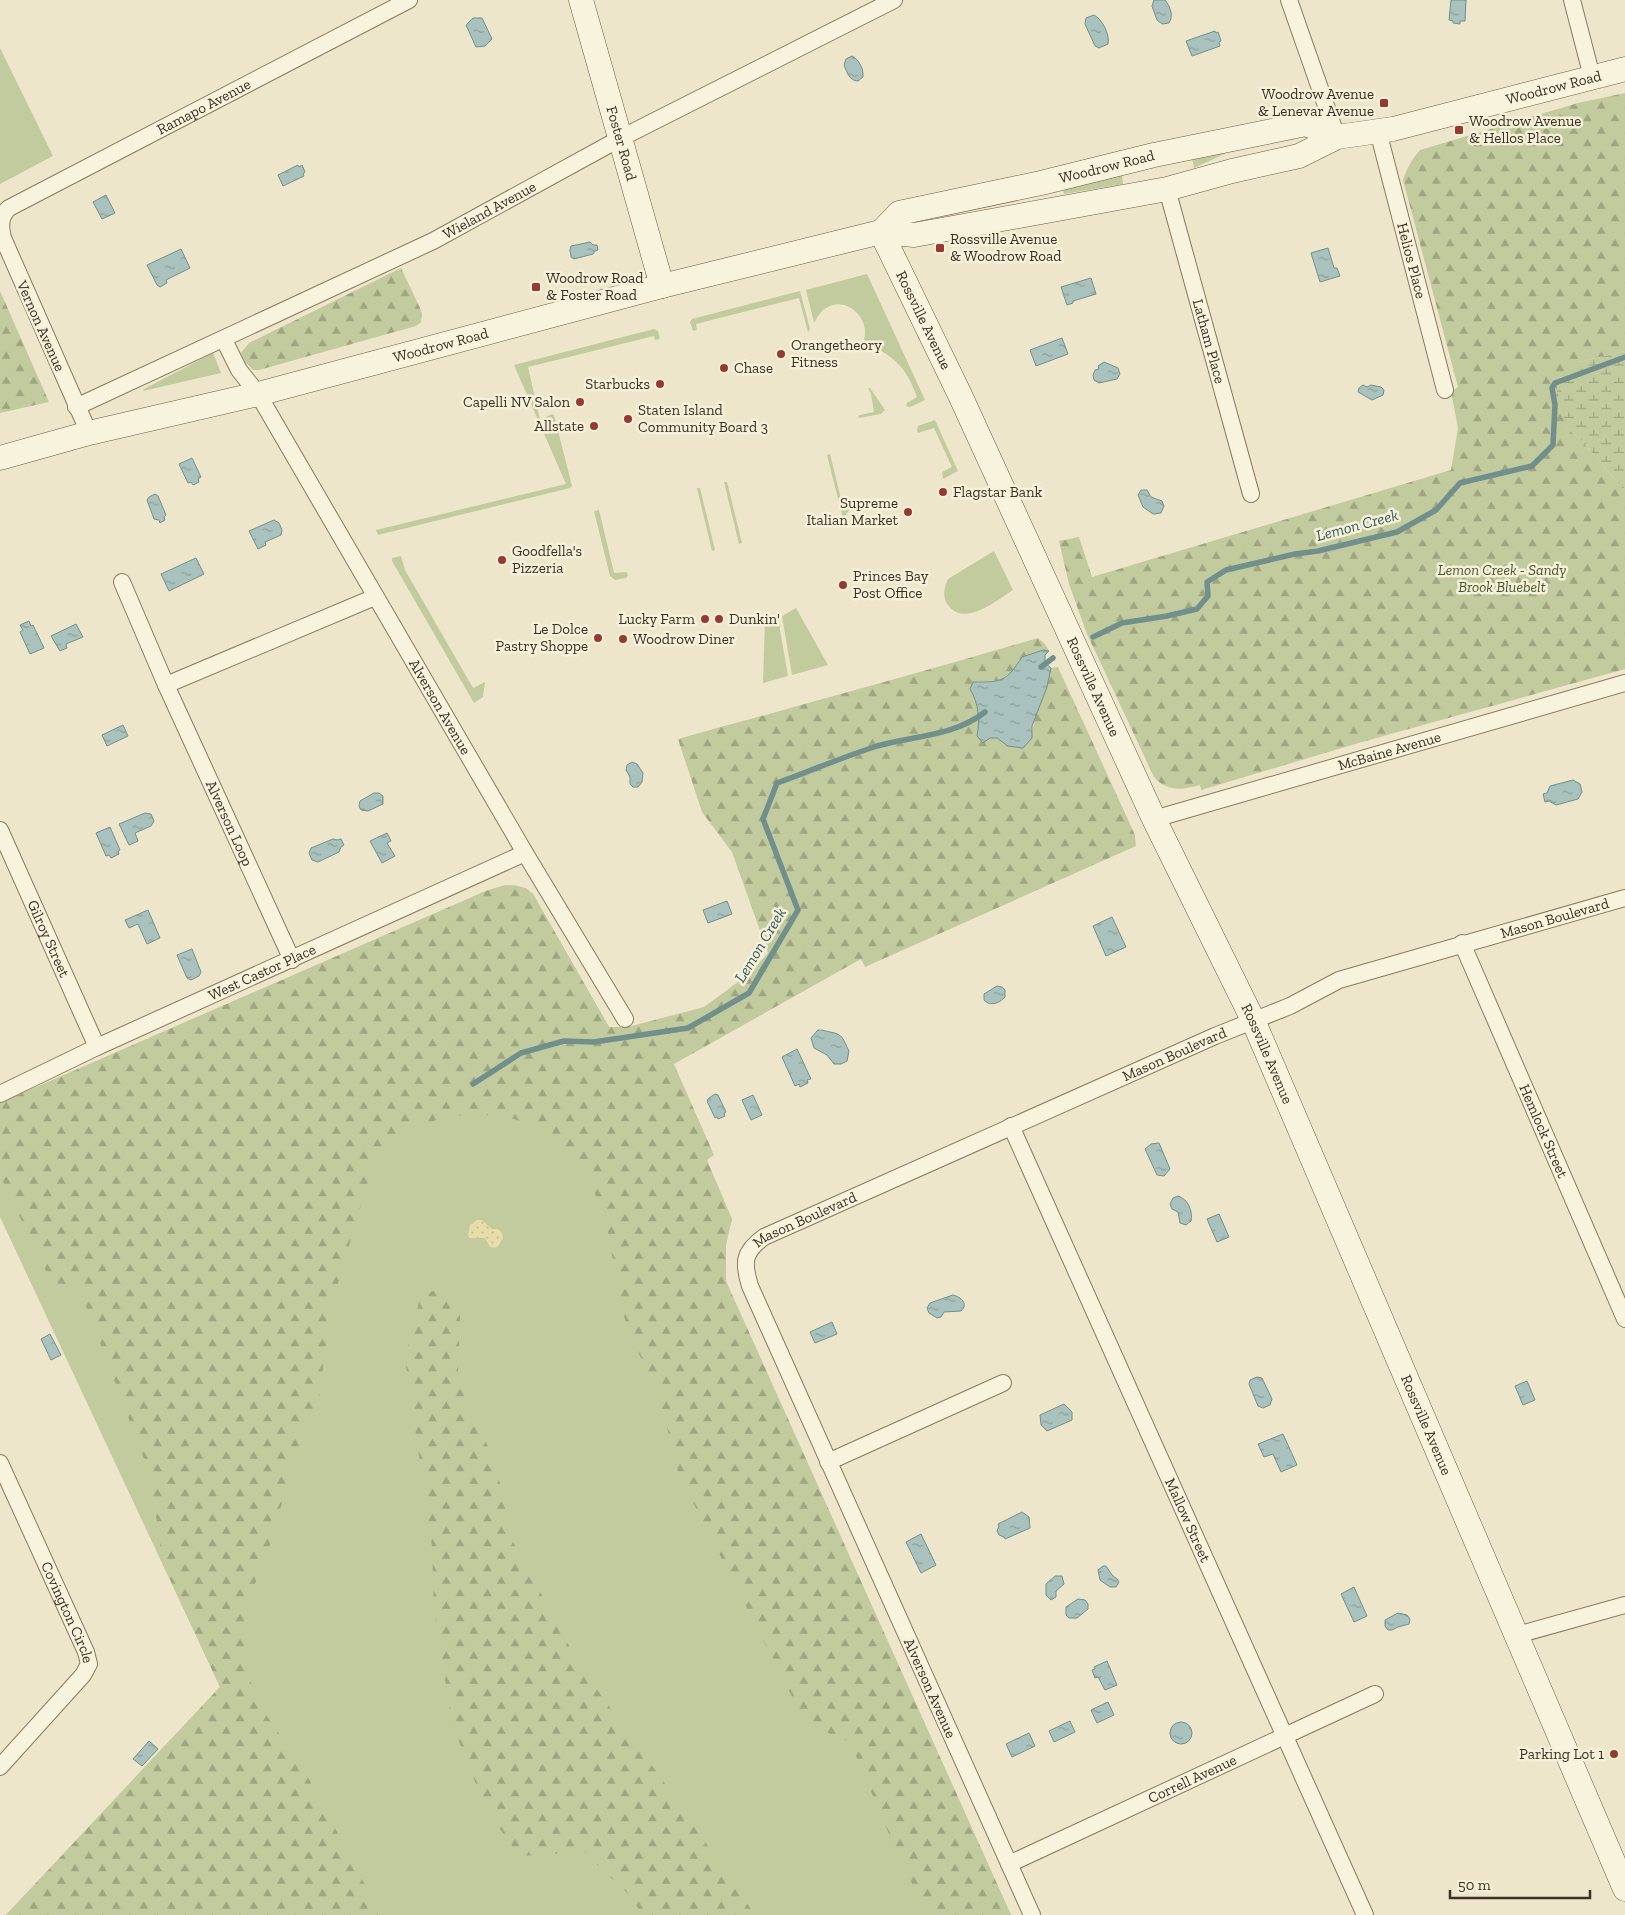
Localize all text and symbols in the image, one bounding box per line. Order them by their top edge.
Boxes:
street label: Woodrow Road [1504,66,1604,108]
street label: Ramapo Avenue [154,75,254,139]
place label: Woodrow Avenue & Lenevar Avenue [1258,85,1374,120]
marker: Woodrow Avenue & Lenevar Avenue [1378,97,1390,109]
street label: Foster Road [602,104,641,183]
place label: Woodrow Avenue & Hellos Place [1469,112,1581,147]
marker: Woodrow Avenue & Hellos Place [1453,124,1465,136]
street label: Woodrow Road [1057,146,1157,187]
street label: Wieland Avenue [440,177,539,243]
street label: Helios Place [1393,221,1430,301]
place label: Rossville Avenue & Woodrow Road [950,230,1062,265]
marker: Rossville Avenue & Woodrow Road [934,242,946,254]
street label: Rossville Avenue [892,268,955,372]
place label: Woodrow Road & Foster Road [546,269,644,304]
street label: Vernon Avenue [13,277,69,374]
marker: Woodrow Road & Foster Road [530,281,542,293]
street label: Latham Place [1189,297,1229,386]
street label: Woodrow Road [391,324,491,366]
place label: Orangetheory Fitness [791,336,882,371]
marker: Orangetheory Fitness [775,348,787,360]
place label: Chase [734,359,773,377]
marker: Chase [718,362,730,374]
place label: Starbucks [585,375,650,393]
marker: Starbucks [654,378,666,390]
place label: Capelli NV Salon [463,393,570,411]
marker: Capelli NV Salon [574,396,586,408]
place label: Staten Island Community Board 3 [638,401,768,436]
marker: Staten Island Community Board 3 [622,413,634,425]
place label: Allstate [534,417,584,435]
marker: Allstate [588,420,600,432]
place label: Flagstar Bank [953,483,1043,501]
marker: Flagstar Bank [937,486,949,498]
place label: Supreme Italian Market [806,494,898,529]
water label: Lemon Creek [1314,505,1400,545]
marker: Supreme Italian Market [902,506,914,518]
place label: Goodfella's Pizzeria [512,542,582,577]
marker: Goodfella's Pizzeria [496,554,508,566]
park label: Lemon Creek - Sandy Brook Bluebelt [1438,561,1566,596]
place label: Princes Bay Post Office [853,567,929,602]
marker: Princes Bay Post Office [837,579,849,591]
place label: Lucky Farm [618,610,695,628]
place label: Dunkin' [729,610,780,628]
marker: Lucky Farm [699,613,711,625]
marker: Dunkin' [713,613,725,625]
place label: Le Dolce Pastry Shoppe [495,620,588,655]
place label: Woodrow Diner [633,630,735,648]
marker: Le Dolce Pastry Shoppe [592,632,604,644]
marker: Woodrow Diner [617,633,629,645]
street label: Rossville Avenue [1063,634,1124,739]
street label: Alverson Avenue [405,656,475,758]
street label: McBaine Avenue [1336,728,1443,774]
street label: Alverson Loop [202,777,257,869]
street label: Mason Boulevard [1498,894,1612,942]
street label: Gilroy Street [23,897,74,980]
water label: Lemon Creek [730,904,790,986]
street label: West Castor Place [205,940,319,1004]
street label: Rossville Avenue [1237,1001,1297,1106]
street label: Mason Boulevard [1120,1023,1230,1085]
street label: Hemlock Street [1515,1081,1572,1181]
street label: Mason Boulevard [749,1188,860,1251]
street label: Rossville Avenue [1397,1372,1456,1478]
street label: Mallow Street [1161,1475,1215,1565]
street label: Covington Circle [37,1559,97,1665]
street label: Alverson Avenue [900,1635,960,1741]
place label: Parking Lot 1 [1519,1745,1604,1763]
marker: Parking Lot 1 [1608,1748,1620,1760]
street label: Correll Avenue [1145,1751,1239,1807]
scale bar [1450,1868,1590,1900]
text: 50 m [1458,1876,1491,1894]

